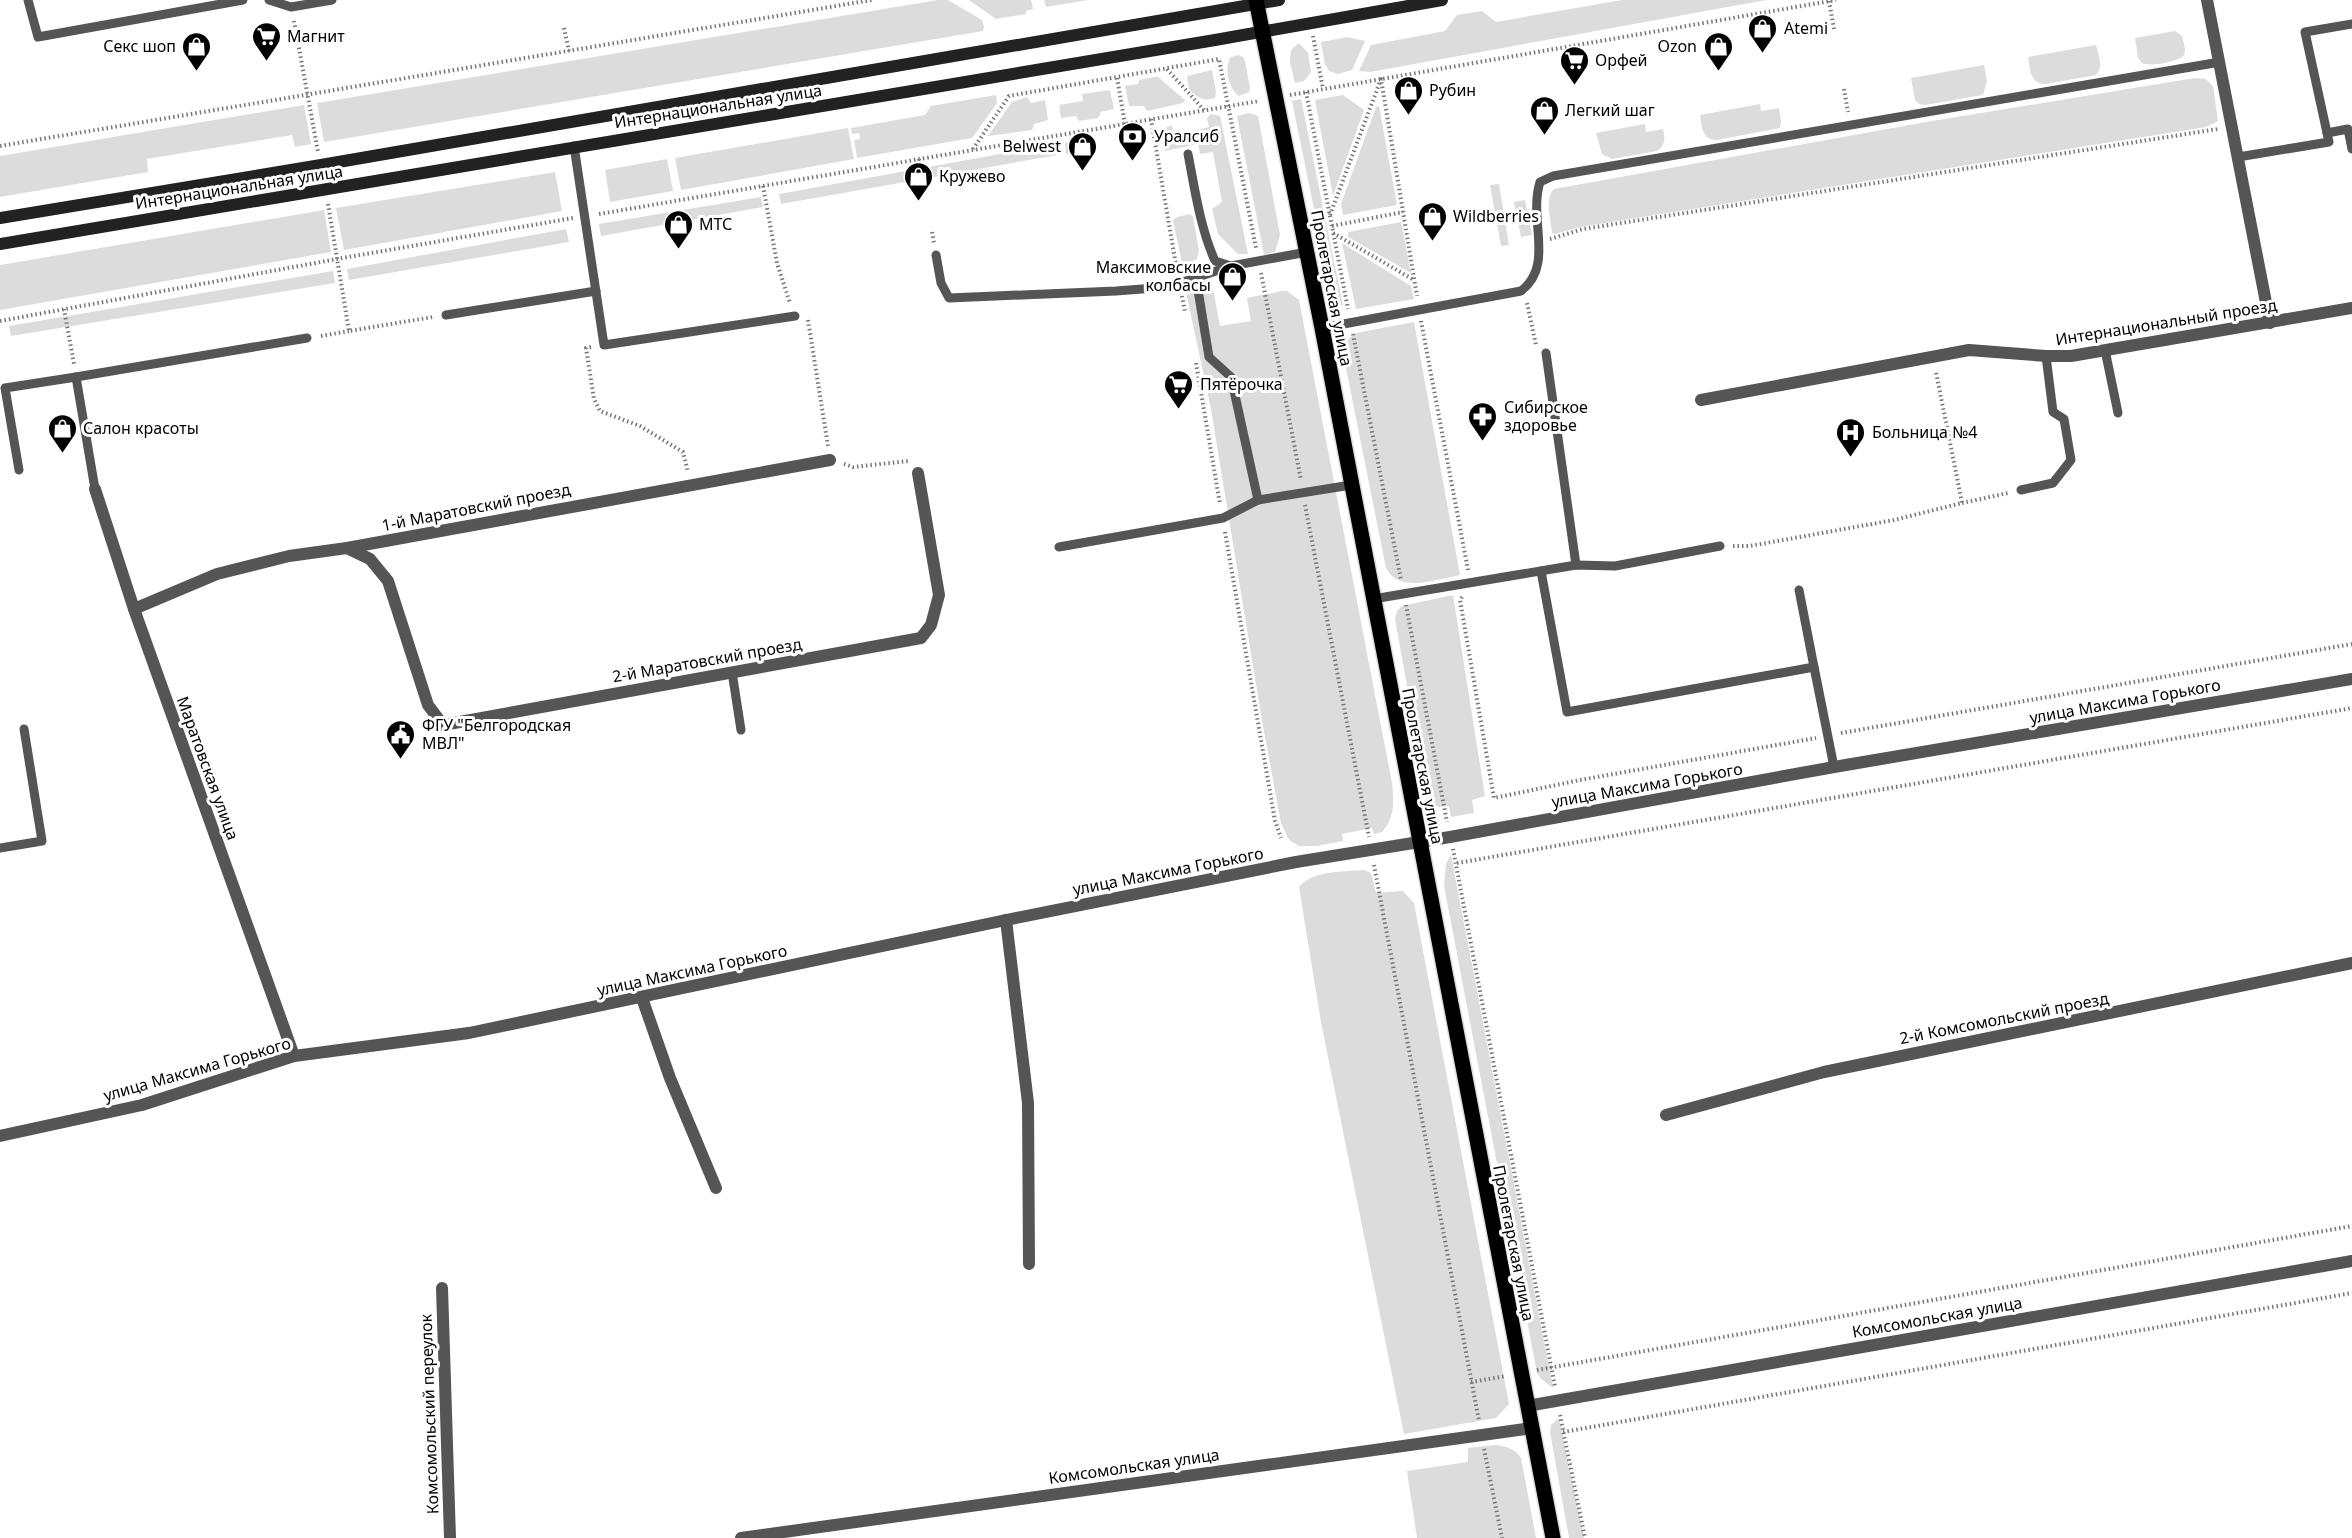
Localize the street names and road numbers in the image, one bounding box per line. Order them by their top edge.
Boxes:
street label: Интернациональная улица [613,79,823,133]
street label: Интернациональная улица [134,160,344,214]
street label: Пролетарская улица [1306,208,1358,368]
street label: Интернациональный проезд [2054,294,2279,350]
street label: 1-й Маратовский проезд [380,478,572,536]
street label: 2-й Маратовский проезд [611,632,804,687]
street label: улица Максима Горького [2028,673,2222,729]
street label: Пролетарская улица [1397,686,1449,846]
street label: Маратовская улица [172,693,244,843]
street label: улица Максима Горького [1550,757,1744,813]
street label: улица Максима Горького [1071,842,1265,900]
street label: улица Максима Горького [595,939,789,1001]
street label: 2-й Комсомольский проезд [1898,987,2111,1049]
street label: улица Максима Горького [101,1032,293,1106]
street label: Пролетарская улица [1488,1163,1540,1323]
street label: Комсомольская улица [1850,1291,2024,1343]
street label: Комсомольский переулок [414,1313,443,1514]
street label: Комсомольская улица [1047,1443,1221,1489]

